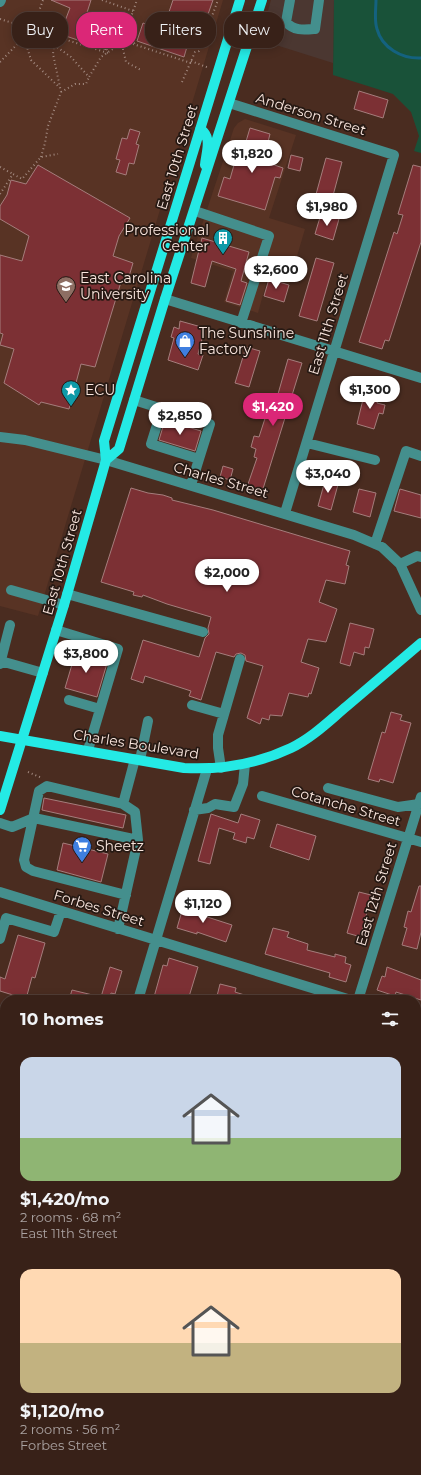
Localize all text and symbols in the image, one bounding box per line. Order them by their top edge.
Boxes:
chip: Buy [12,12,68,48]
chip: Rent [76,12,137,48]
chip: Filters [145,12,216,48]
chip: New [224,12,284,48]
street label: Anderson Street [254,89,368,139]
street label: East 10th Street [152,102,202,212]
pin: $1,820 [219,140,285,174]
text: $1,820 [231,145,273,161]
pin: $1,980 [294,193,360,227]
text: $1,980 [306,198,348,214]
place label: Professional Center [124,221,209,255]
building icon: Professional Center [212,227,234,255]
pin: $2,600 [243,256,309,290]
text: $2,600 [253,261,299,277]
place label: East Carolina University [80,269,171,303]
street label: East 11th Street [304,271,352,377]
school or university icon: East Carolina University [55,275,77,303]
place label: The Sunshine Factory [199,324,294,358]
shop icon: The Sunshine Factory [174,330,196,358]
pin: $1,300 [337,376,403,410]
place icon: ECU [60,379,82,407]
place label: ECU [85,381,115,399]
text: $1,300 [349,381,391,397]
pin: $1,420 [240,393,306,427]
text: $1,420 [252,398,294,414]
pin: $2,850 [147,402,213,436]
text: $2,850 [158,407,202,423]
street label: Charles Street [171,458,271,502]
pin: $3,040 [295,460,361,494]
text: $3,040 [305,465,351,481]
street label: East 10th Street [38,507,86,617]
pin: $2,000 [194,559,260,593]
text: $2,000 [204,564,250,580]
pin: $3,800 [53,640,119,674]
text: $3,800 [63,645,109,661]
street label: Charles Boulevard [72,725,200,763]
street label: Cotanche Street [289,782,403,830]
supermarket icon: Sheetz [71,835,93,863]
place label: Sheetz [96,837,144,855]
street label: East 12th Street [352,840,400,948]
street label: Forbes Street [52,886,147,930]
pin: $1,120 [170,890,236,924]
text: $1,120 [184,895,222,911]
icon: filters [379,1008,401,1030]
text: 10 homes [20,1009,104,1029]
icon: home [175,1083,247,1155]
text: $1,420/mo [20,1189,109,1209]
text: 2 rooms · 68 m² [20,1209,121,1225]
text: East 11th Street [20,1225,117,1241]
icon: home [175,1295,247,1367]
text: $1,120/mo [20,1401,104,1421]
text: 2 rooms · 56 m² [20,1421,120,1437]
text: Forbes Street [20,1437,107,1453]

